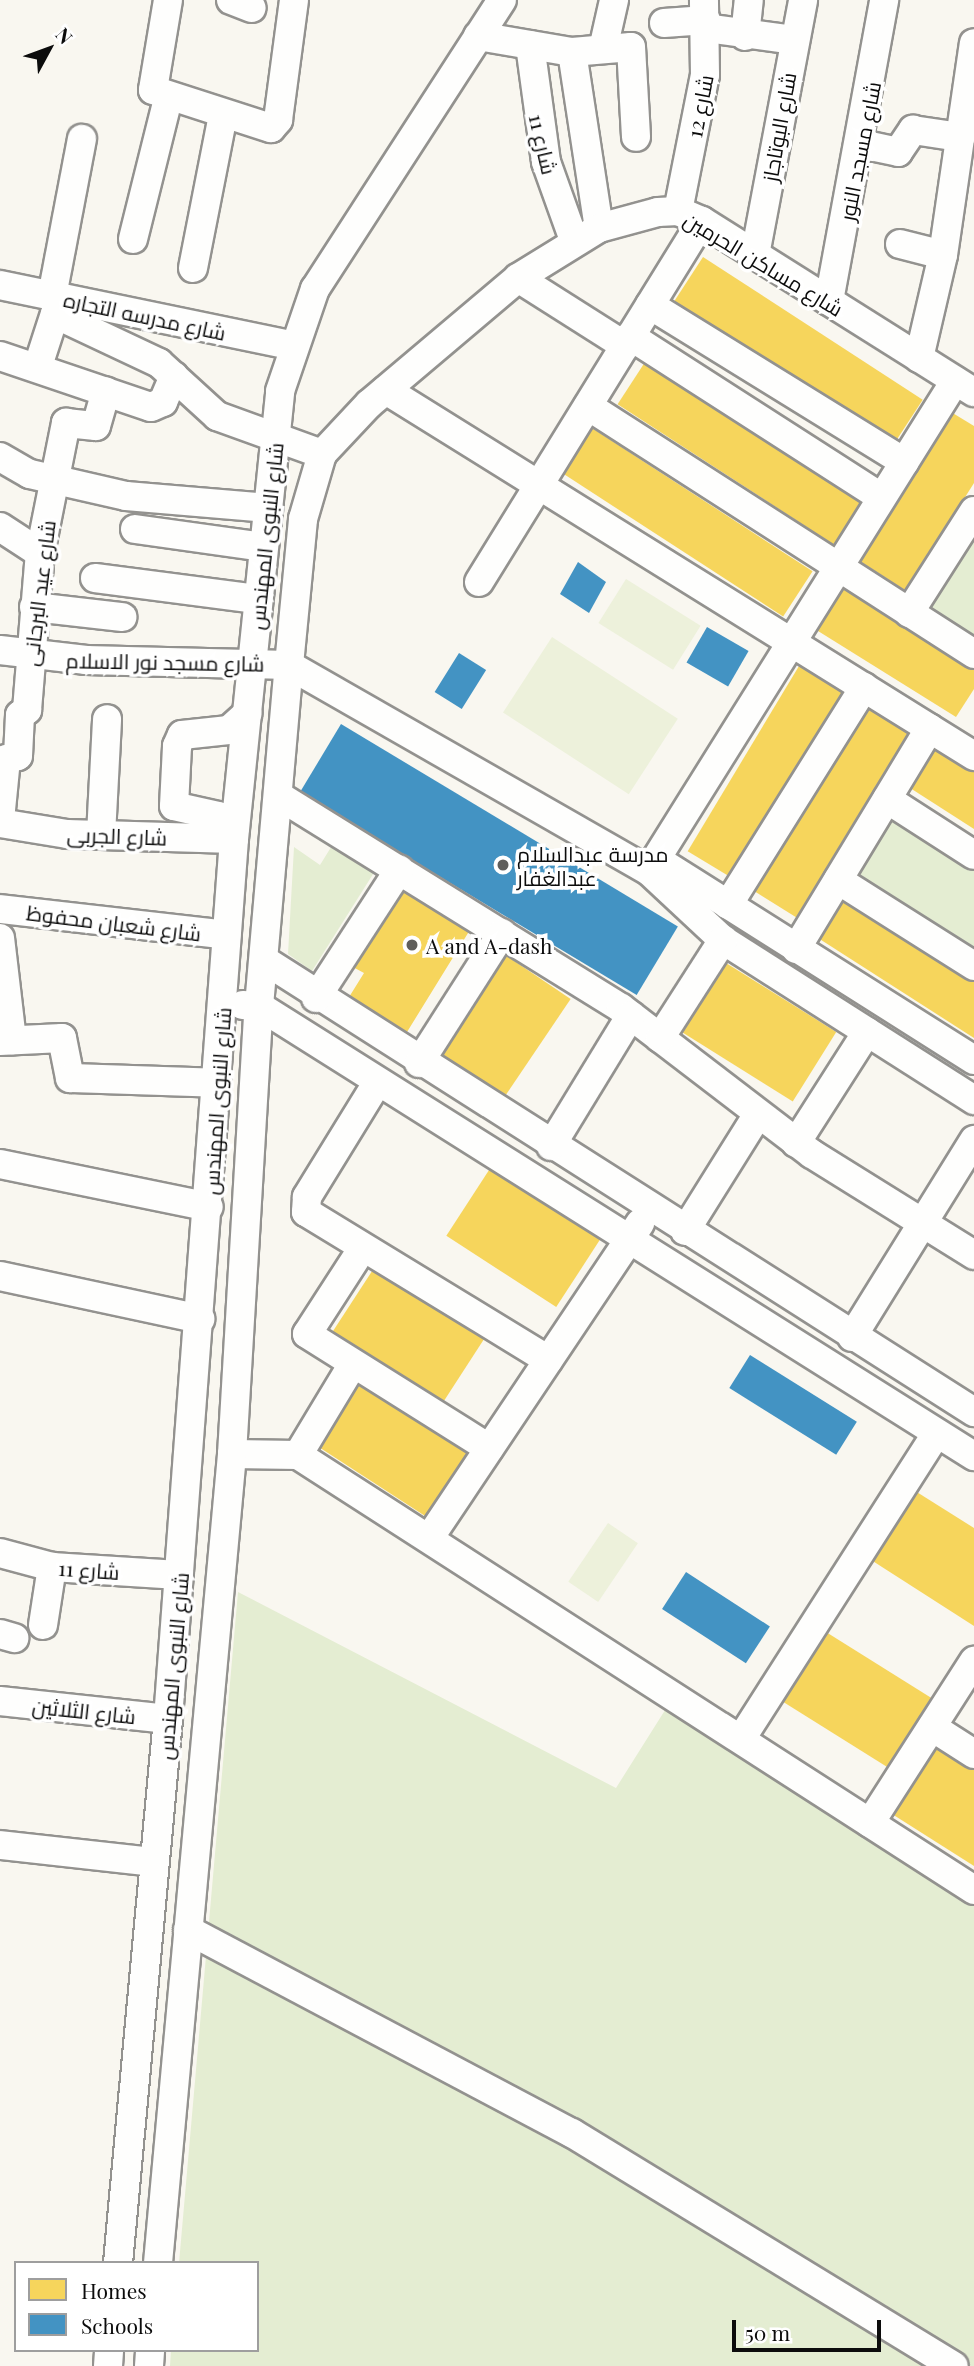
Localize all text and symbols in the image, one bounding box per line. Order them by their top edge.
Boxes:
north arrow [14,14,84,84]
text: N [51,22,79,49]
street label: شارع البوتاجاز [756,70,800,184]
street label: شارع 12 [681,72,717,140]
street label: شارع مسجد النور [833,79,885,223]
street label: شارع 11 [525,111,563,177]
street label: شارع مساكن الحرمين [680,205,848,321]
street label: شارع مدرسه التجاره [62,286,228,344]
street label: شارع النبوى المهندس [243,441,287,631]
street label: شارع عيد البرجانى [17,519,59,667]
street label: شارع مسجد نور الاسلام [65,647,265,675]
street label: شارع الجربى [66,821,168,849]
place label: مدرسة عبدالسلام عبدالغفار [517,840,669,890]
marker: مدرسة عبدالسلام عبدالغفار [495,857,511,873]
street label: شارع شعبان محفوظ [25,899,203,945]
place label: A and A-dash [426,932,553,958]
marker: A and A-dash [404,937,420,953]
street label: شارع النبوى المهندس [197,1006,235,1196]
street label: شارع 11 [57,1554,121,1584]
street label: شارع النبوى المهندس [151,1571,193,1761]
street label: شارع الثلاثين [31,1692,137,1728]
legend [14,2261,259,2352]
text: Homes [81,2276,147,2304]
scale bar [736,2306,885,2350]
text: Schools [81,2311,153,2339]
text: 50 m [745,2318,790,2346]

